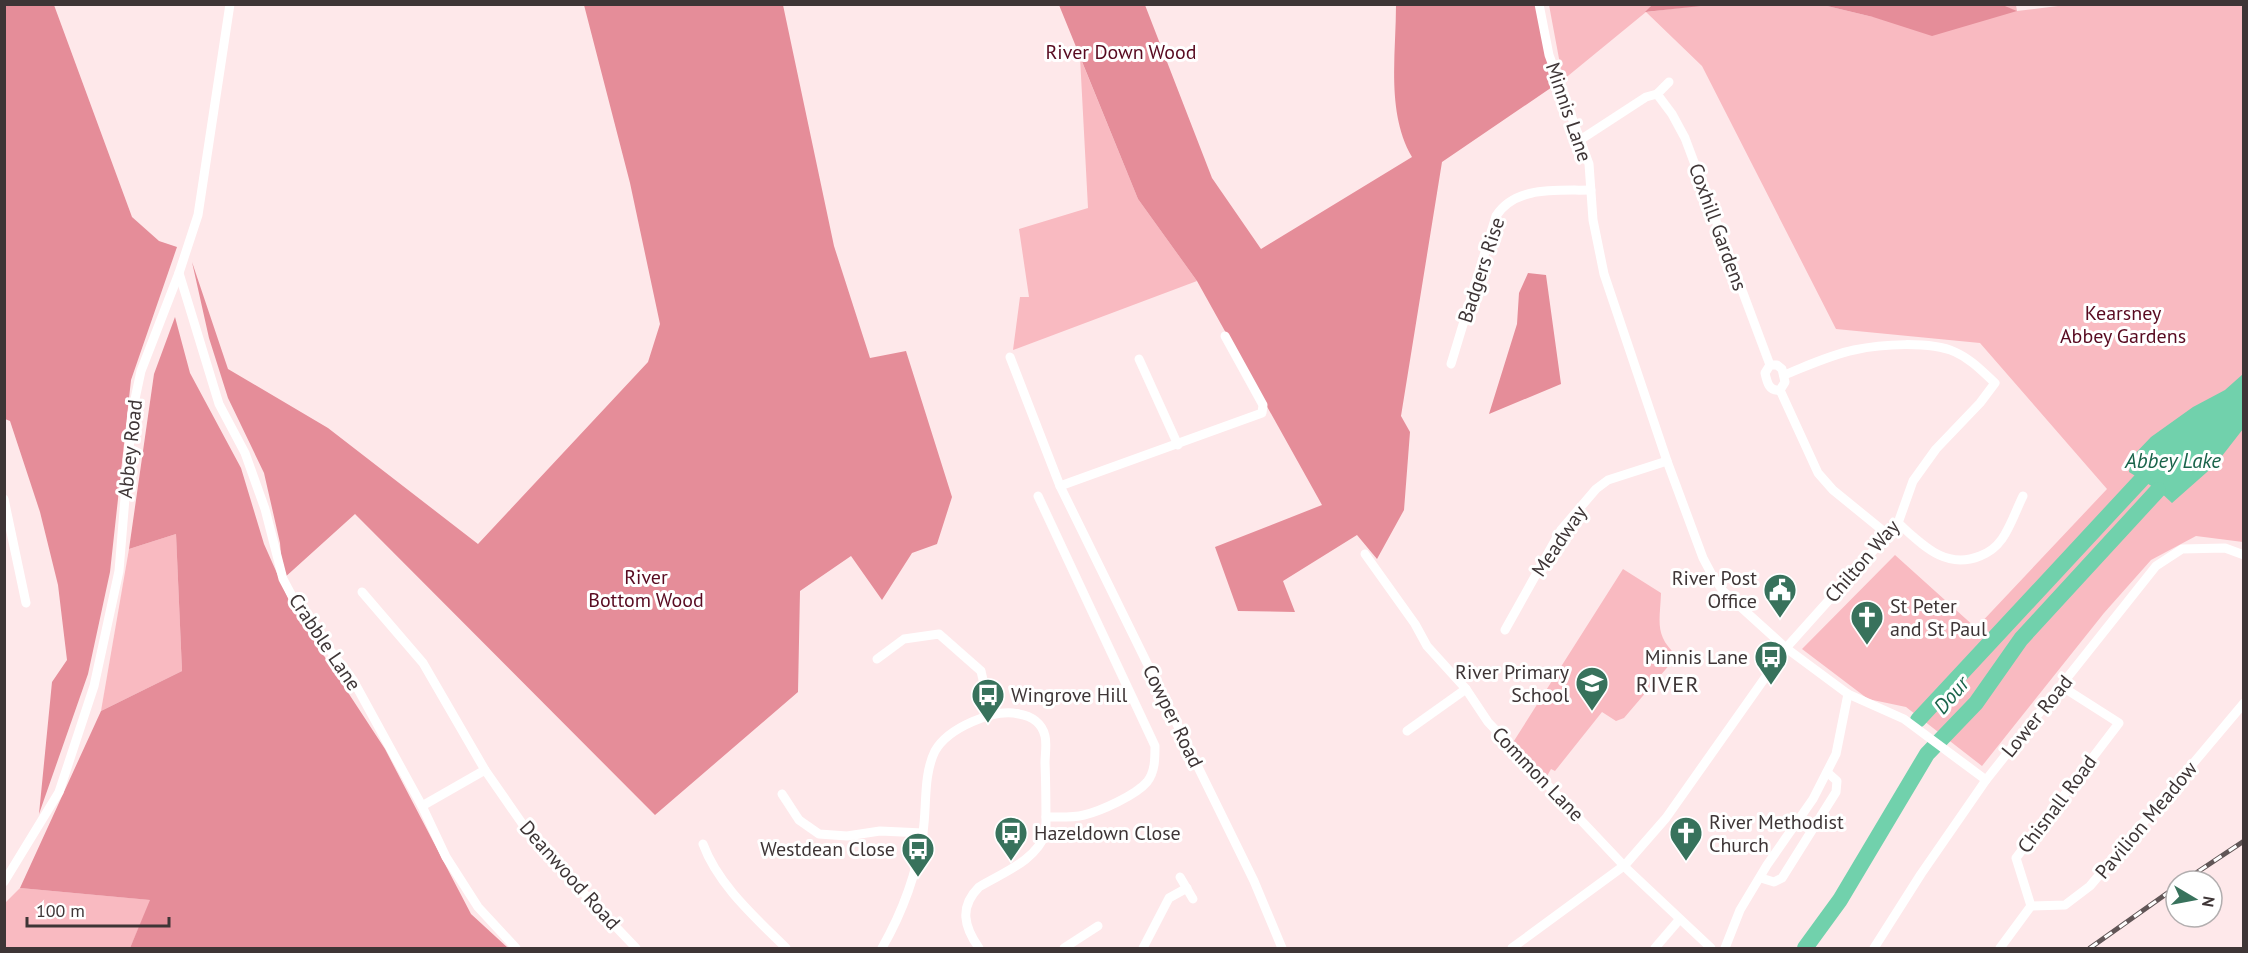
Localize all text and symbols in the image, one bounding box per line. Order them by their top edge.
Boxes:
park label: River Down Wood [1045,39,1197,65]
street label: Minnis Lane [1540,59,1598,165]
street label: Coxhill Gardens [1683,160,1753,294]
street label: Badgers Rise [1452,214,1510,326]
park label: Kearsney Abbey Gardens [2060,300,2186,349]
street label: Abbey Road [112,398,148,500]
water label: Abbey Lake [2124,447,2221,474]
street label: Meadway [1526,500,1593,582]
street label: Chilton Way [1819,514,1906,608]
park label: River Bottom Wood [588,564,704,613]
place label: River Post Office [1672,565,1757,614]
public building icon: River Post Office [1762,572,1798,619]
street label: Crabble Lane [283,588,367,696]
place label: St Peter and St Paul [1890,593,1987,642]
church icon: St Peter and St Paul [1849,599,1885,646]
bus stop icon: Minnis Lane [1753,639,1789,686]
place label: Minnis Lane [1645,644,1748,670]
place label: River Primary School [1455,659,1570,708]
street label: Cowper Road [1137,660,1209,772]
school or university icon: River Primary School [1574,665,1610,712]
water label: Dour [1927,669,1976,719]
street label: Lower Road [1996,669,2078,763]
district label: RIVER [1636,670,1700,698]
bus stop icon: Wingrove Hill [970,677,1006,724]
place label: Wingrove Hill [1011,682,1127,708]
street label: Common Lane [1486,721,1590,827]
street label: Chisnall Road [2012,750,2102,858]
street label: Pavilion Meadow [2089,756,2203,884]
place label: River Methodist Church [1709,809,1844,858]
street label: Deanwood Road [514,815,626,935]
bus stop icon: Hazeldown Close [993,815,1029,862]
church icon: River Methodist Church [1668,815,1704,862]
place label: Hazeldown Close [1034,820,1181,846]
bus stop icon: Westdean Close [900,831,936,878]
place label: Westdean Close [760,836,895,862]
north arrow [2164,869,2224,929]
scale bar [27,890,170,928]
text: N [2198,895,2220,909]
text: 100 m [36,899,85,922]

